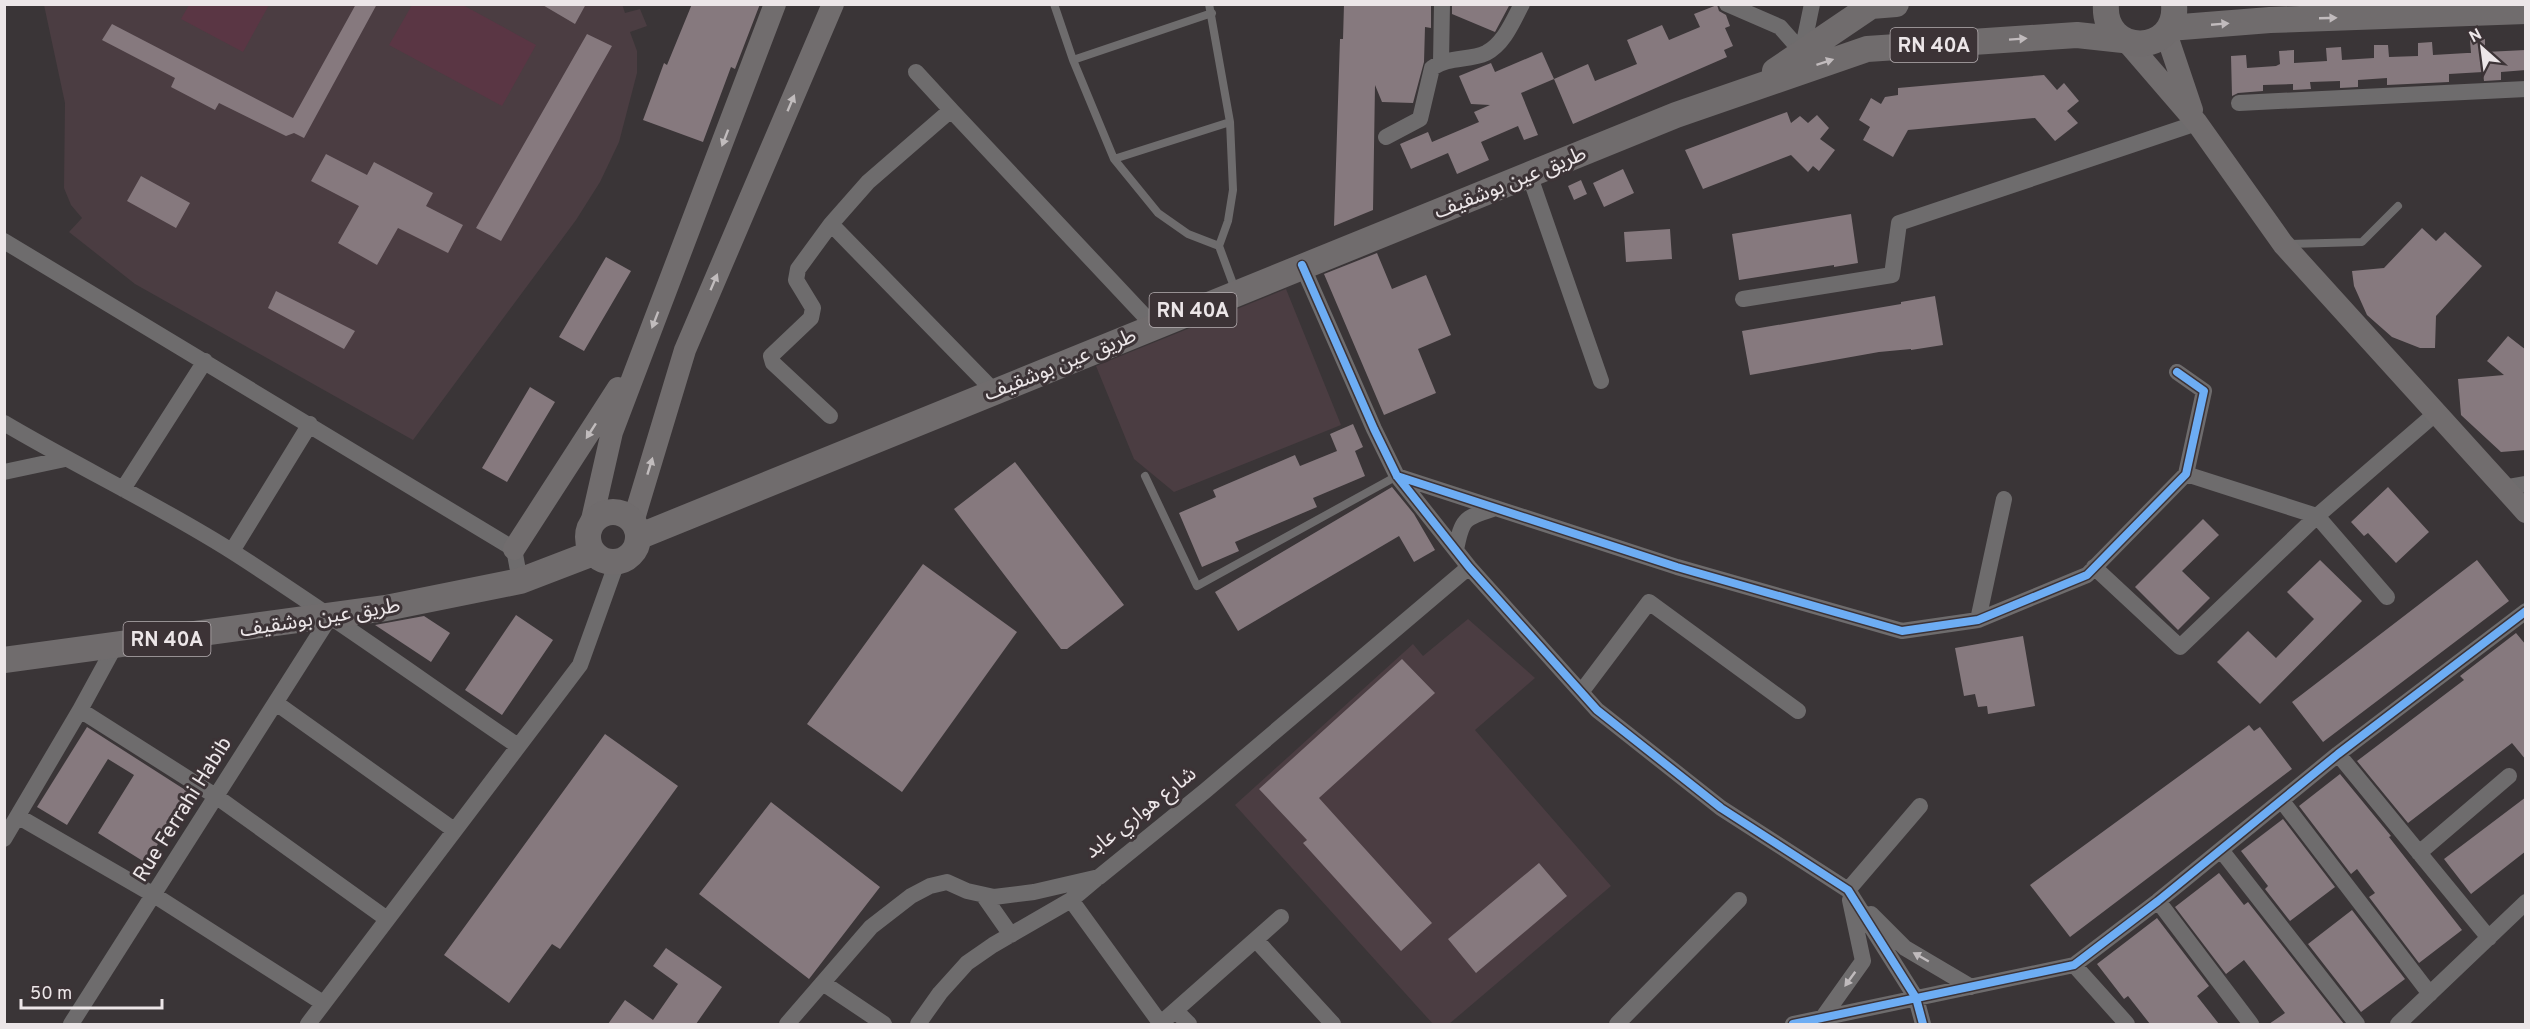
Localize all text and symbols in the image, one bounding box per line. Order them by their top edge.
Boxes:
one-way arrow [2319,13,2338,22]
north arrow [2452,18,2512,78]
one-way arrow [2210,19,2229,29]
text: N [2466,25,2486,48]
road number: RN 40A [1890,28,1978,62]
one-way arrow [2008,34,2027,44]
one-way arrow [1816,57,1834,67]
one-way arrow [786,93,796,111]
one-way arrow [719,129,729,147]
street label: طريق عين بوشقيف [1430,141,1591,226]
one-way arrow [710,273,719,291]
road number: RN 40A [1150,293,1236,327]
one-way arrow [650,311,660,329]
street label: طريق عين بوشقيف [980,323,1141,408]
one-way arrow [585,423,596,439]
one-way arrow [646,457,655,475]
street label: طريق عين بوشقيف [238,592,402,644]
road number: RN 40A [124,622,210,656]
street label: Rue Ferrahi Habib [128,732,239,887]
street label: شارع هواري عابد [1079,761,1203,866]
one-way arrow [1912,952,1929,962]
one-way arrow [1844,971,1856,987]
scale bar [21,972,162,1010]
text: 50 m [30,983,72,1006]

